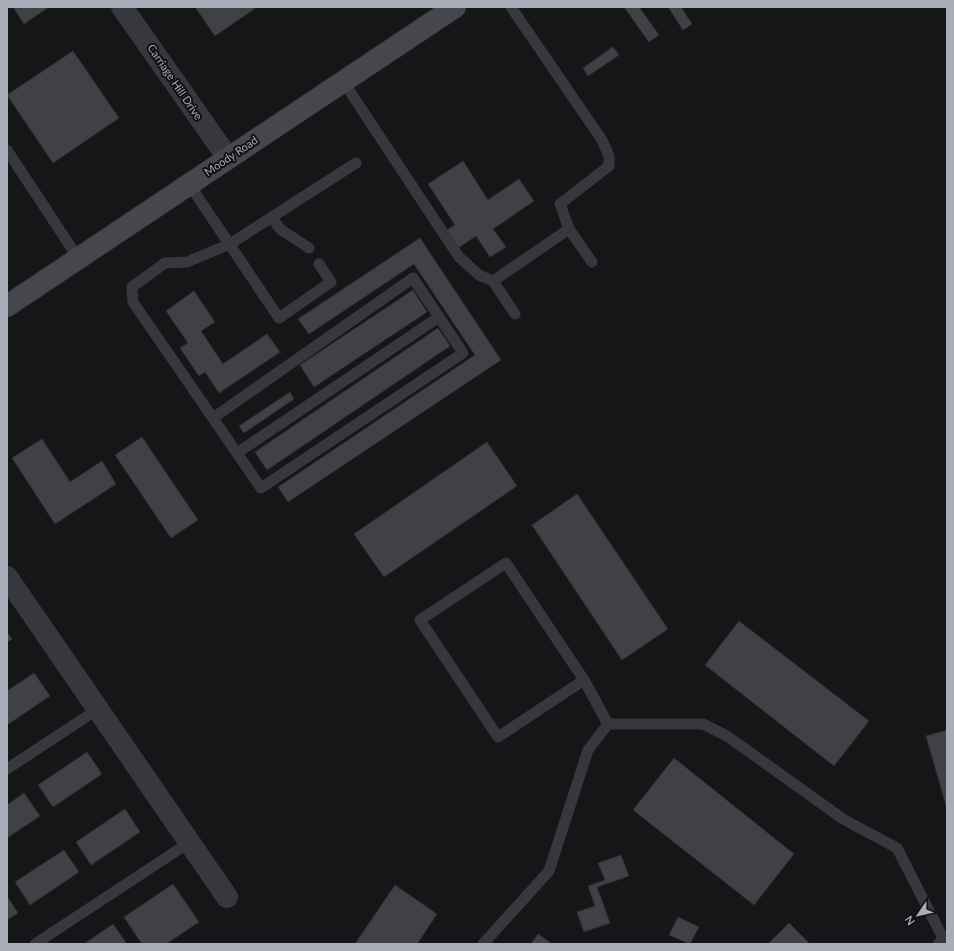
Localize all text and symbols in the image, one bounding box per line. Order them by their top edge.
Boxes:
street label: Carriage Hill Drive [145,41,206,122]
street label: Moody Road [202,133,260,178]
north arrow [898,895,938,935]
text: N [902,914,917,928]

